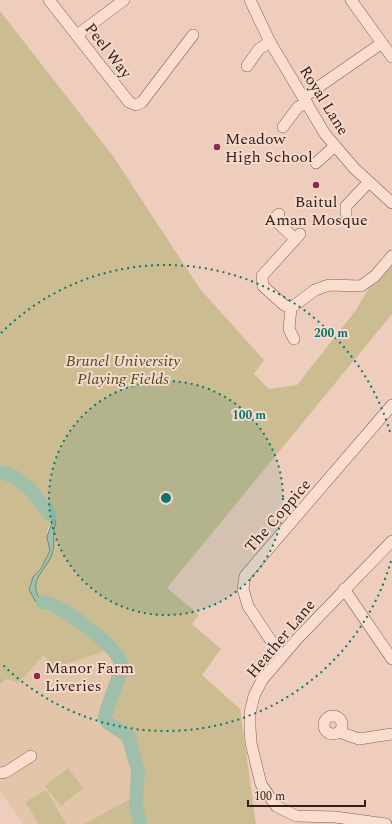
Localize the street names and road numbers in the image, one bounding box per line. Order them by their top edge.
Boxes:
street label: Peel Way [79,18,138,85]
street label: Royal Lane [293,61,355,140]
street label: The Coppice [239,474,317,558]
street label: Heather Lane [240,594,321,683]

